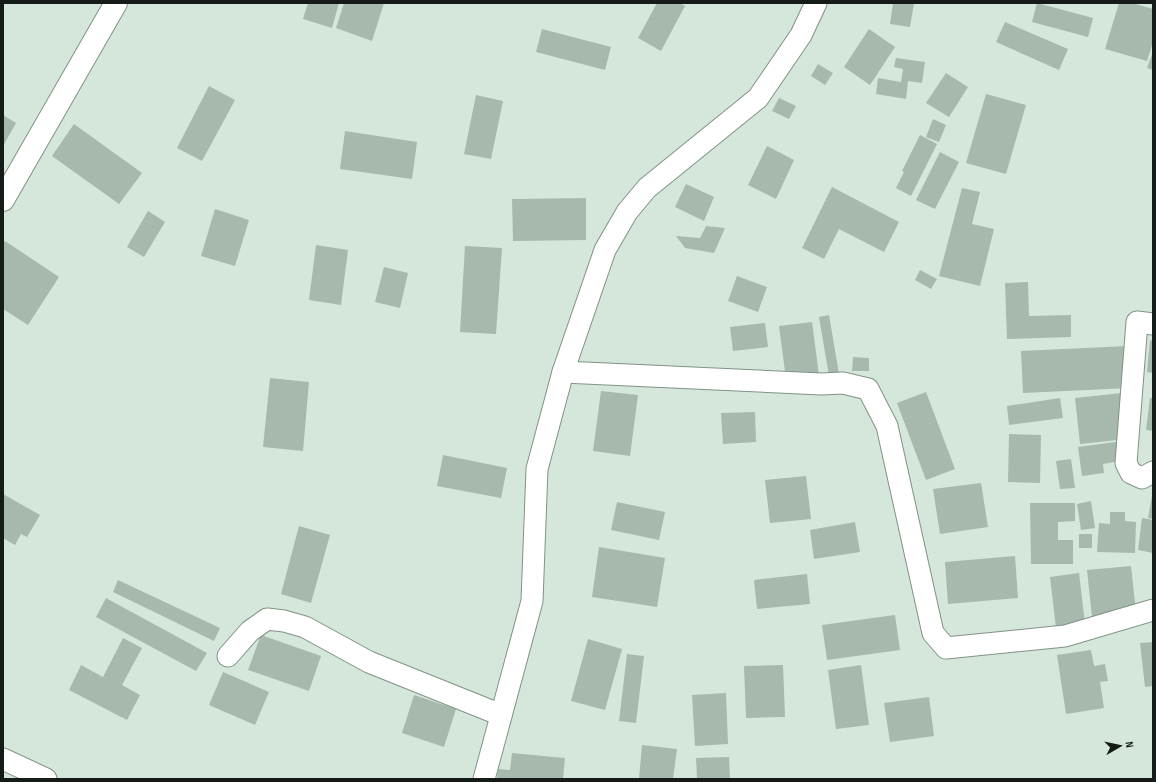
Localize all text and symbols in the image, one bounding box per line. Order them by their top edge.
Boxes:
north arrow [1100,726,1140,766]
text: N [1123,741,1136,749]

